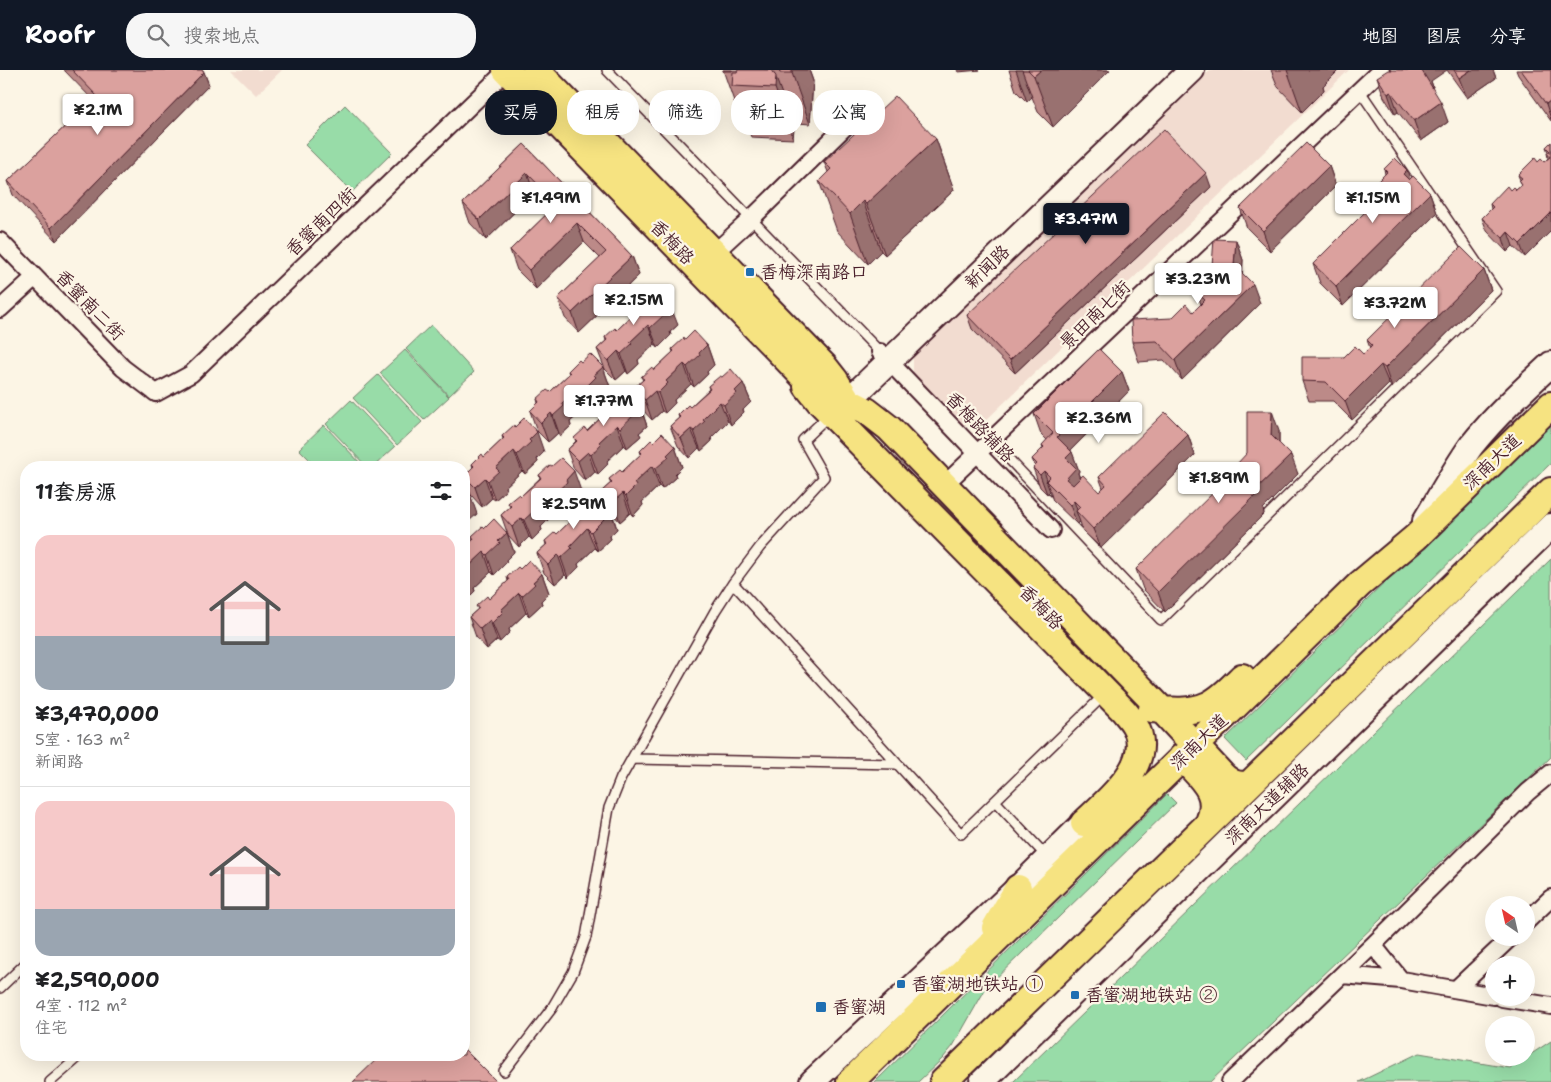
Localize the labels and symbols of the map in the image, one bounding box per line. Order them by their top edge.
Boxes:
pin: ¥2.1M [63,93,133,136]
street label: 香蜜南四街 [280,182,362,262]
pin: ¥1.49M [510,182,592,224]
pin: ¥1.15M [1332,182,1414,224]
pin: ¥3.47M [1045,202,1127,245]
street label: 香梅路 [645,214,699,270]
street label: 新闻路 [959,240,1015,294]
place label: 香梅深南路口 [760,260,868,284]
pin: ¥3.23M [1157,262,1239,305]
street label: 香蜜南二街 [50,264,130,346]
marker: 香梅深南路口 [744,266,756,278]
street label: 景田南七街 [1054,275,1136,355]
pin: ¥2.15M [593,284,675,326]
pin: ¥3.72M [1354,286,1436,329]
pin: ¥1.77M [563,384,645,427]
street label: 香梅路辅路 [940,386,1020,468]
pin: ¥2.36M [1058,402,1140,444]
street label: 深南大道 [1458,428,1526,496]
pin: ¥1.89M [1178,462,1260,504]
pin: ¥2.59M [533,488,615,530]
street label: 香梅路 [1014,579,1068,635]
street label: 深南大道 [1165,708,1233,776]
street label: 深南大道辅路 [1220,758,1314,850]
north arrow [1485,896,1535,946]
place label: 香蜜湖地铁站 ① [911,972,1043,996]
marker: 香蜜湖地铁站 ① [895,978,907,990]
place label: 香蜜湖地铁站 ② [1085,983,1217,1007]
marker: 香蜜湖地铁站 ② [1069,989,1081,1001]
place label: 香蜜湖 [832,995,886,1019]
marker: 香蜜湖 [814,1000,828,1014]

